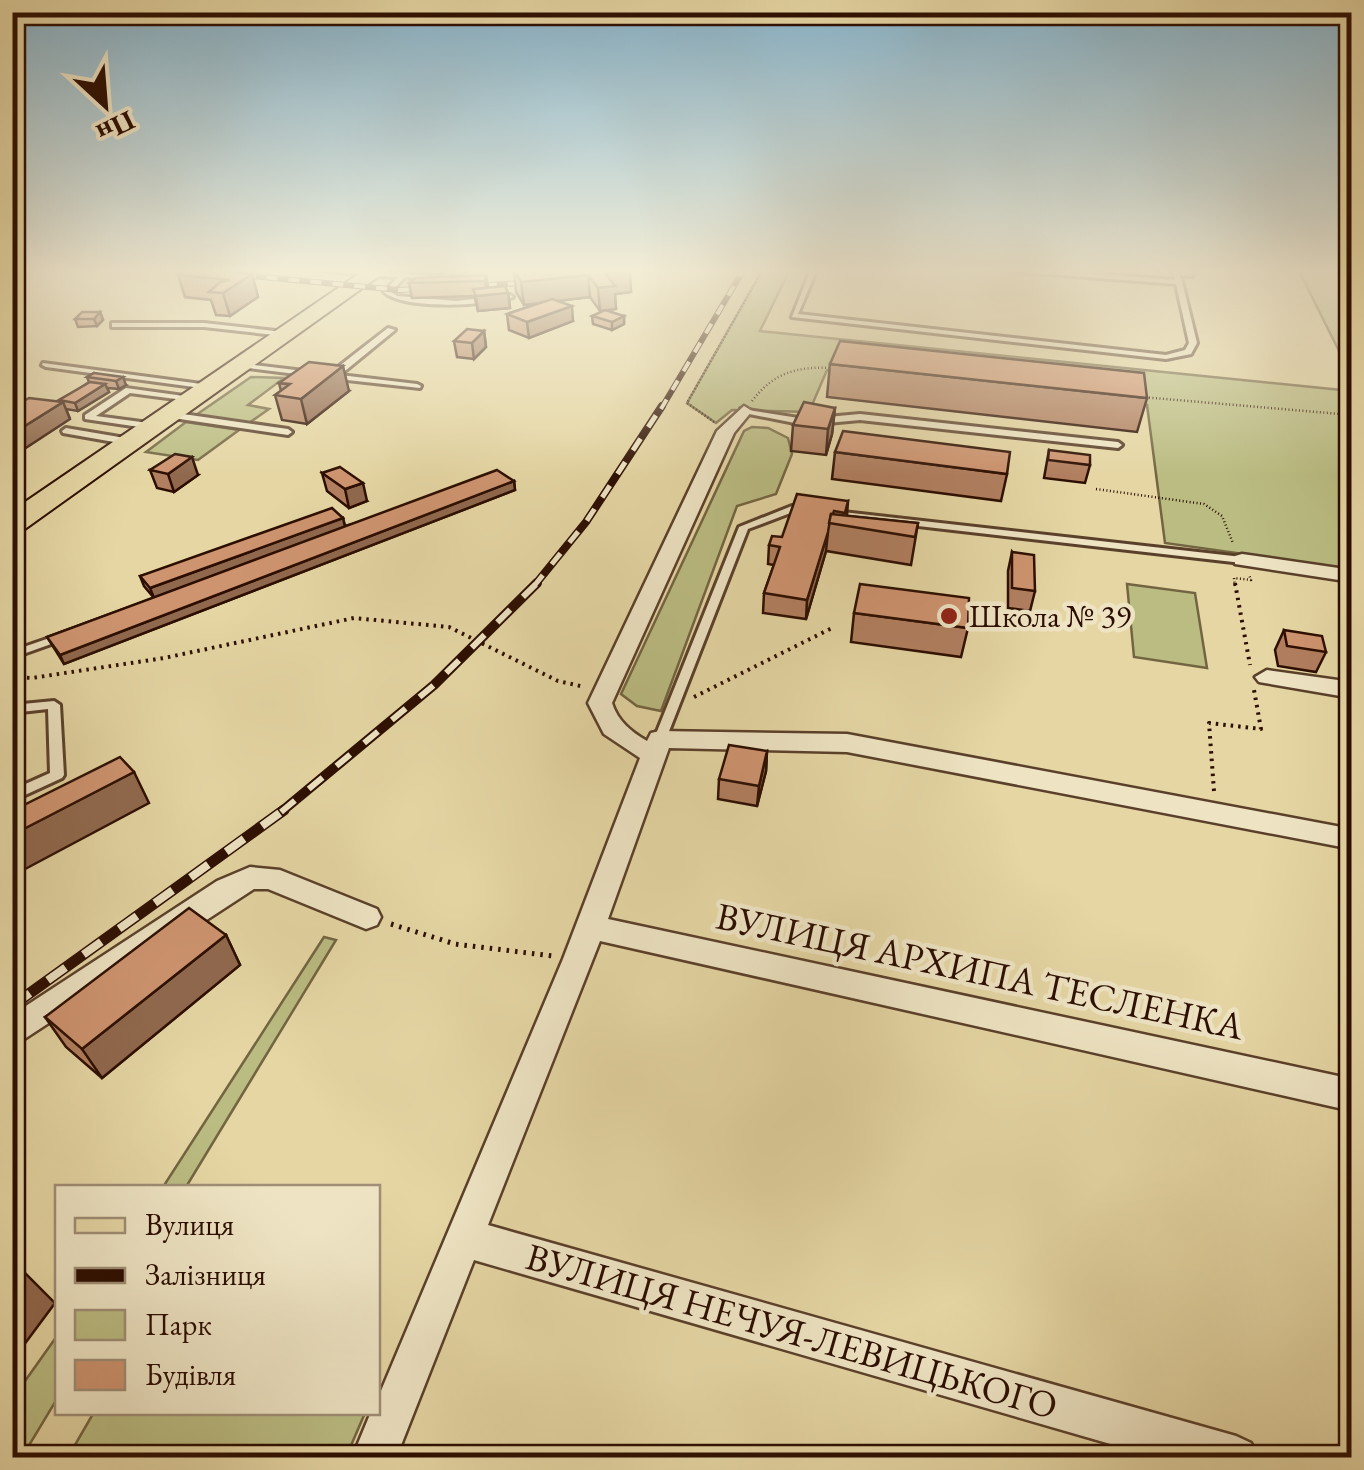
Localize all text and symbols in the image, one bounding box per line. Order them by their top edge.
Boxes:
north arrow [55,55,155,155]
text: Пн [91,103,141,152]
place label: Школа № 39 [969,595,1131,637]
marker: Школа № 39 [938,605,960,627]
street label: ВУЛИЦЯ АРХИПА ТЕСЛЕНКА [712,891,1249,1051]
legend [55,1185,380,1415]
text: Вулиця [145,1205,234,1244]
street label: ВУЛИЦЯ НЕЧУЯ-ЛЕВИЦЬКОГО [521,1231,1063,1430]
text: Залізниця [145,1255,266,1294]
text: Парк [145,1305,212,1344]
text: Будівля [145,1355,236,1394]

